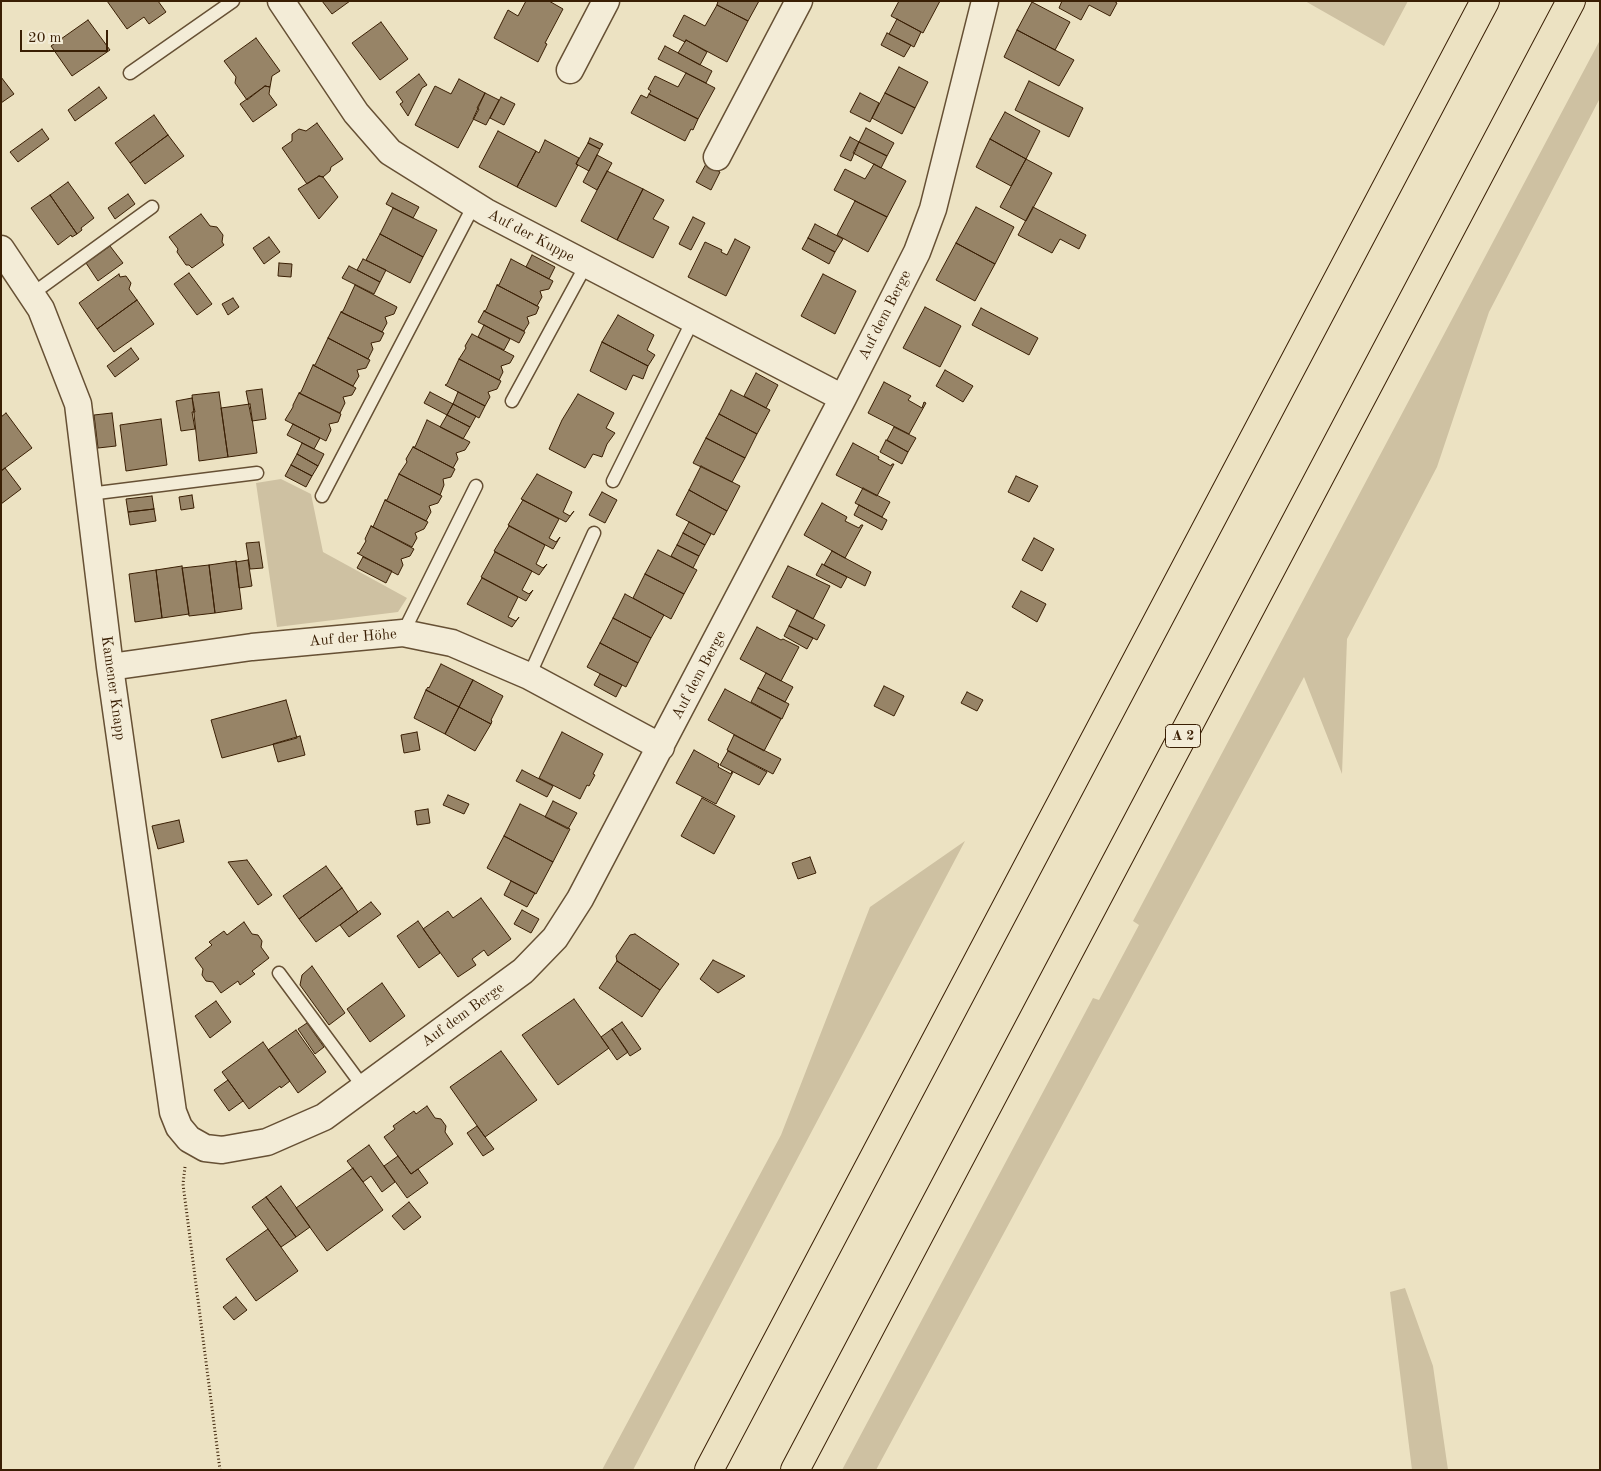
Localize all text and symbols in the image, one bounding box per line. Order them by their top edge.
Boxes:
scale bar [22,20,110,52]
text: 20 m [28,31,62,46]
street label: Auf der Kuppe [485,206,577,266]
street label: Auf dem Berge [855,267,915,363]
street label: Auf der Höhe [308,625,398,651]
street label: Auf dem Berge [668,628,730,722]
street label: Kamener Knapp [97,635,129,741]
road number: A 2 [1166,724,1200,748]
street label: Auf dem Berge [418,979,508,1051]

